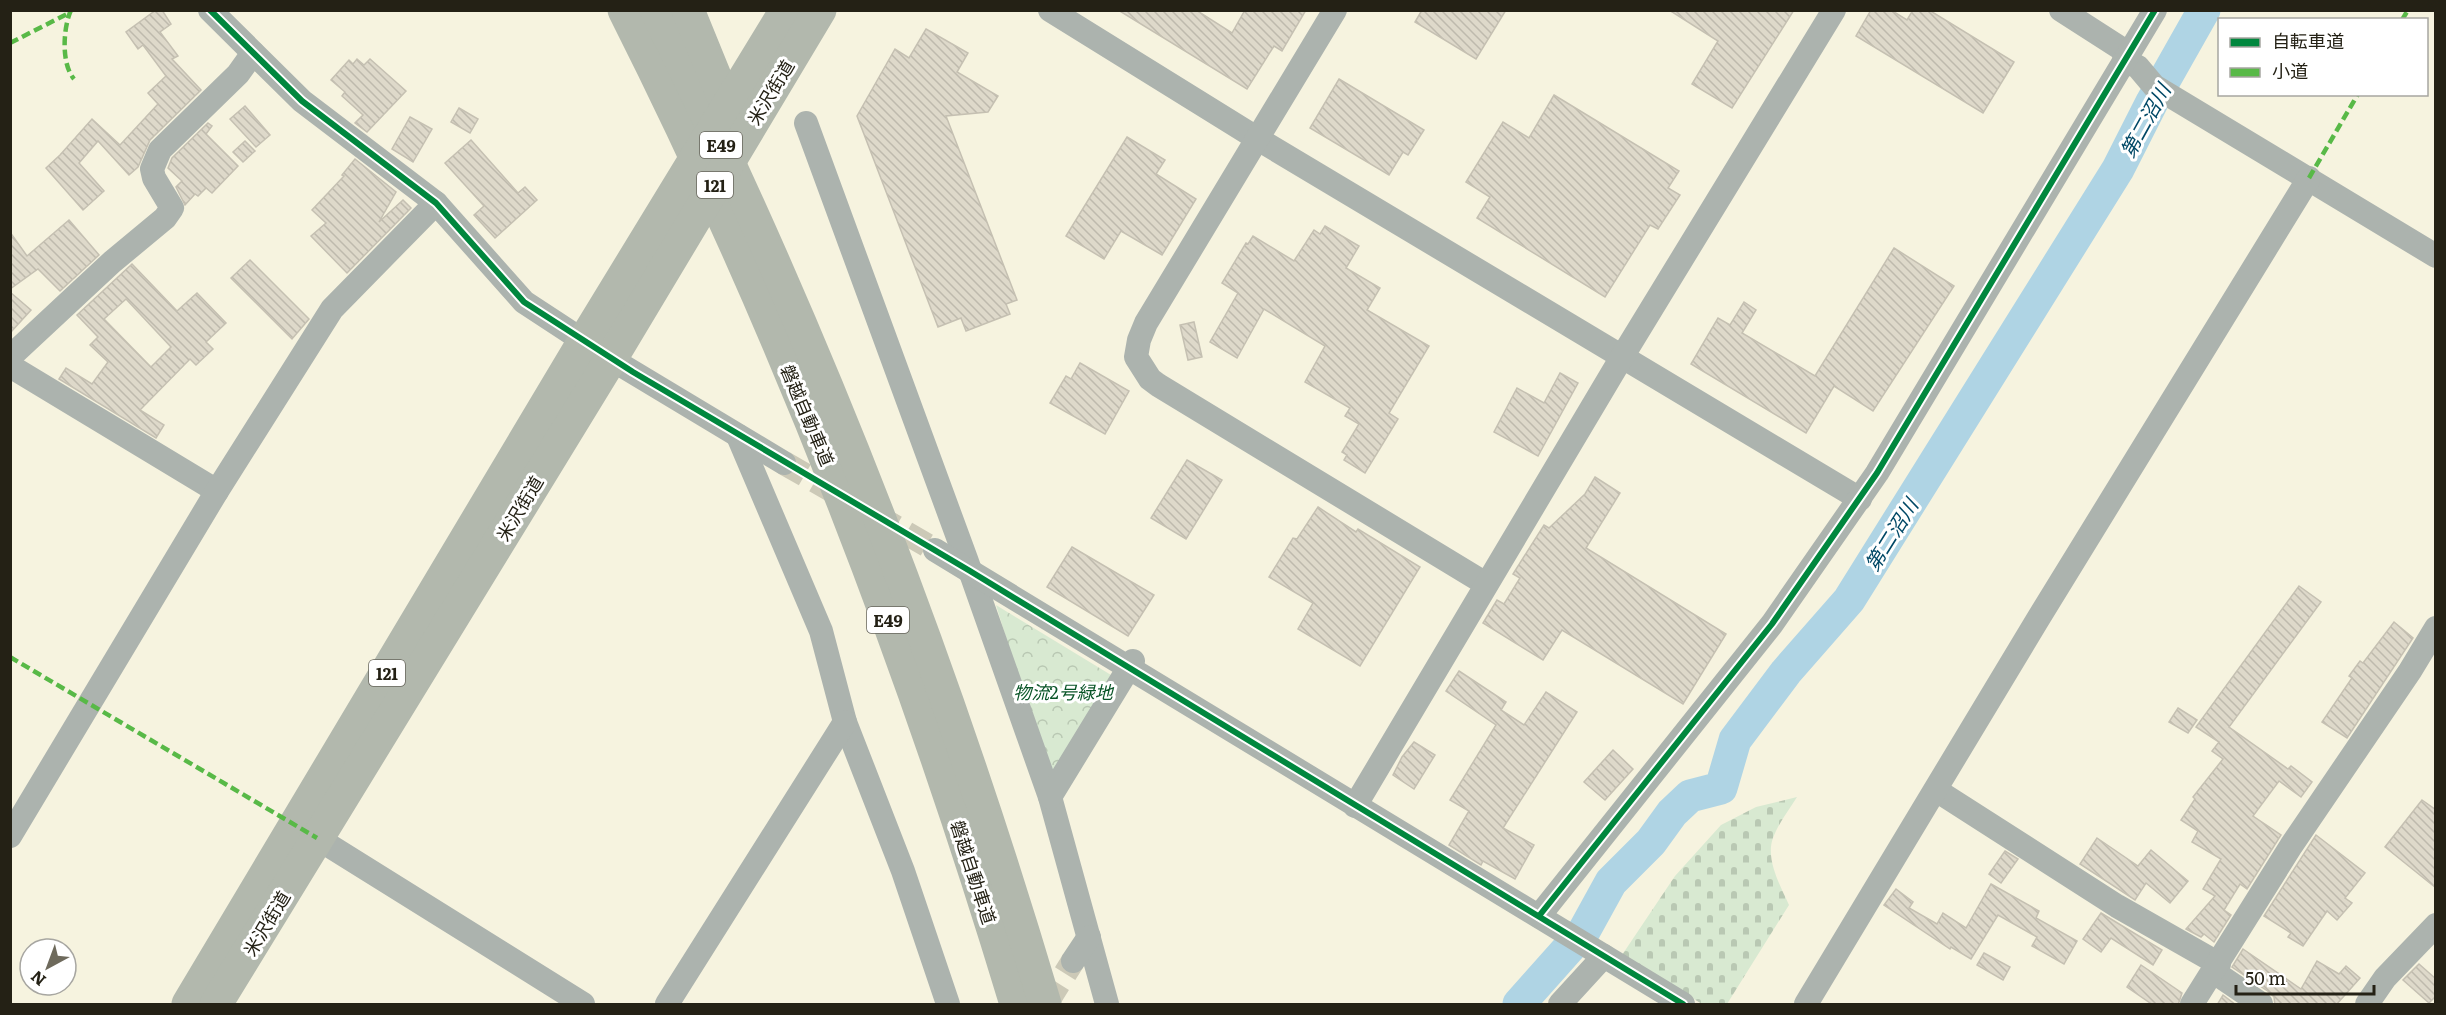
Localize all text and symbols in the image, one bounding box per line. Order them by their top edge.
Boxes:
legend [2218,18,2428,96]
text: 自転車道 [2272,27,2344,54]
street label: 米沢街道 [740,54,800,130]
text: 小道 [2272,57,2308,84]
water label: 第二沼川 [2111,76,2177,162]
road number: E49 [700,132,742,158]
road number: 121 [697,172,733,198]
street label: 磐越自動車道 [774,360,842,470]
street label: 米沢街道 [489,470,549,546]
water label: 第二沼川 [1856,490,1925,576]
road number: E49 [867,607,909,633]
road number: 121 [369,660,405,686]
park label: 物流2号緑地 [1013,678,1115,705]
street label: 磐越自動車道 [944,816,1004,928]
street label: 米沢街道 [236,885,296,961]
north arrow [18,937,78,997]
scale bar [2236,958,2374,996]
text: 50 m [2245,964,2286,991]
text: N [25,966,50,993]

